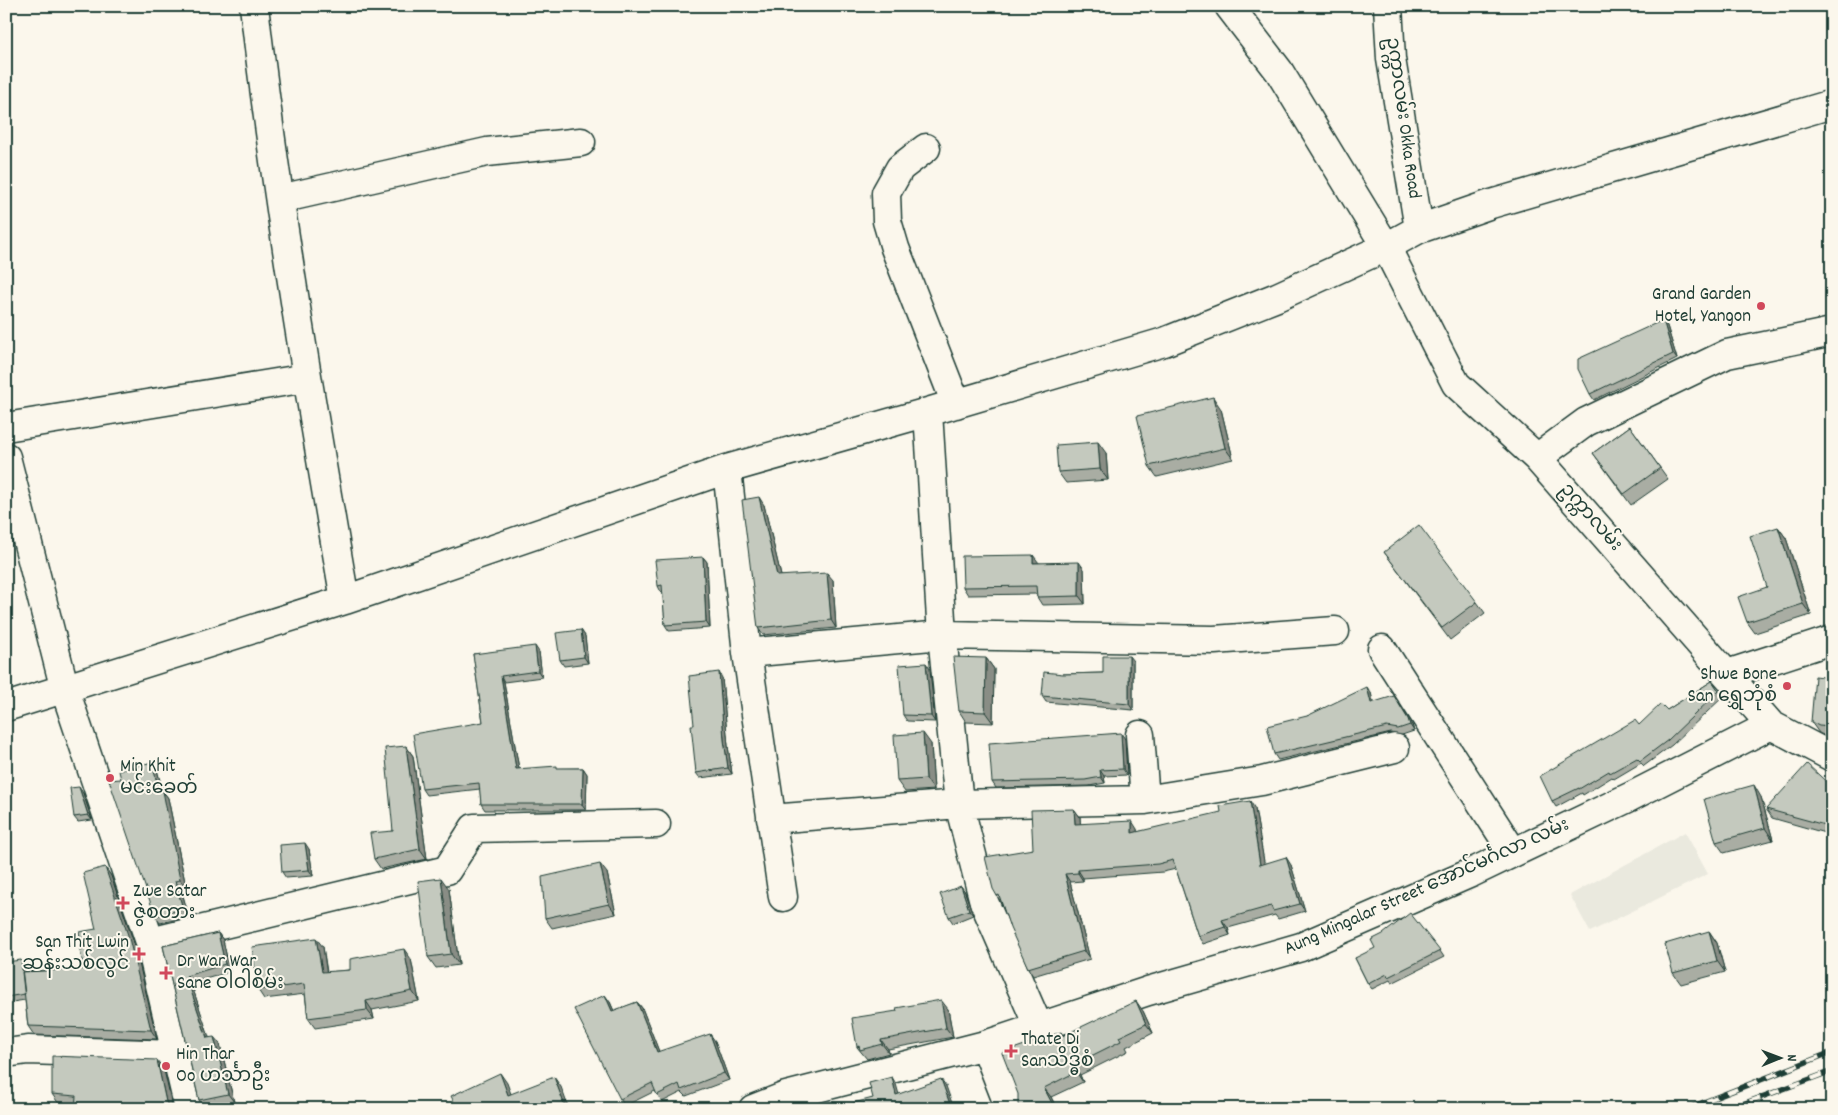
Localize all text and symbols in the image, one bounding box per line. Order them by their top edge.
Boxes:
street label: ဥက္ကာလမ်း Okka Road [1377,35,1431,201]
place label: Grand Garden Hotel, Yangon [1652,282,1751,331]
marker: Grand Garden Hotel, Yangon [1755,300,1767,312]
street label: ဥက္ကာလမ်း [1552,475,1631,558]
place label: Shwe Bone San ရွှေဘုံစံ [1688,662,1777,711]
marker: Shwe Bone San ရွှေဘုံစံ [1781,680,1793,692]
place label: Min Khit မင်းခေတ် [120,754,198,803]
marker: Min Khit မင်းခေတ် [104,772,116,784]
street label: Aung Mingalar Street အောင်မင်္ဂလာ လမ်း [1278,809,1574,963]
place label: Zwe Satar ဇွဲစတား [133,879,207,928]
marker: Zwe Satar ဇွဲစတား [117,897,129,909]
place label: San Thit Lwin ဆန်းသစ်လွင် [22,930,129,979]
marker: San Thit Lwin ဆန်းသစ်လွင် [133,948,145,960]
place label: Dr War War Sane ဝါဝါစိမ်း [177,949,284,998]
marker: Dr War War Sane ဝါဝါစိမ်း [159,966,173,980]
place label: Thate Di Sanသိဒ္ဓိစံ [1021,1027,1093,1076]
north arrow [1756,1032,1806,1082]
place label: Hin Thar Oo ဟင်္သာဦး [176,1042,270,1091]
marker: Thate Di Sanသိဒ္ဓိစံ [1005,1045,1017,1057]
text: N [1781,1054,1801,1062]
marker: Hin Thar Oo ဟင်္သာဦး [160,1060,172,1072]

